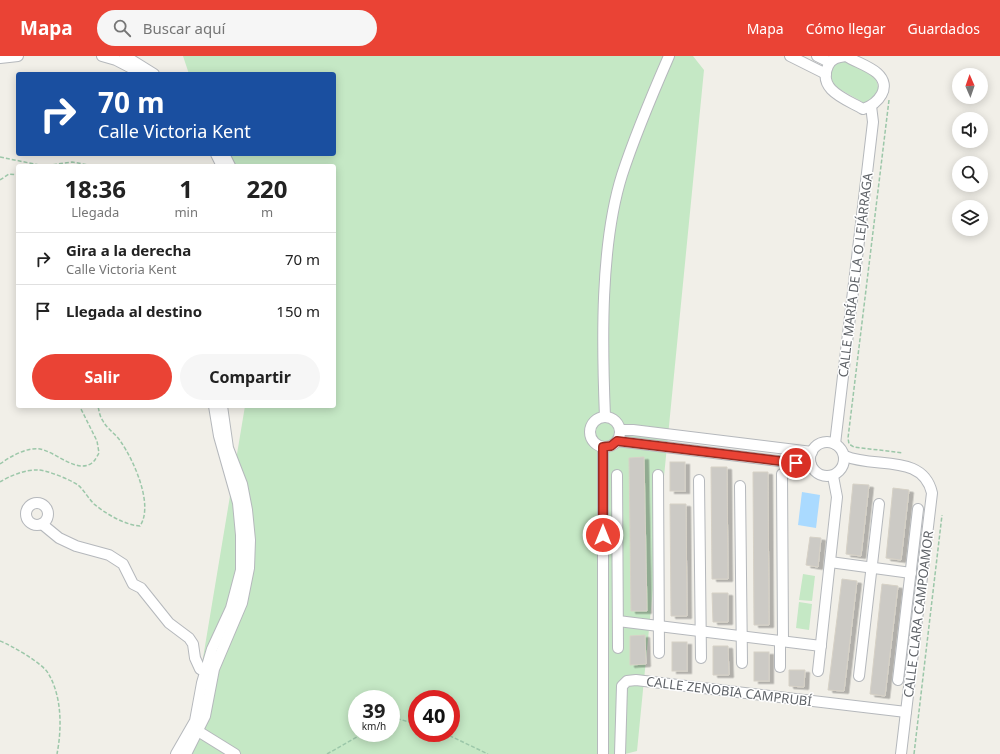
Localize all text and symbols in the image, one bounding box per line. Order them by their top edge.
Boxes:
search box [97,10,377,46]
text: Mapa [20,15,73,41]
icon: search [111,17,133,39]
text: Buscar aquí [143,18,225,38]
text: Mapa [747,19,784,38]
text: Cómo llegar [806,19,886,38]
text: Guardados [908,19,980,38]
north arrow [952,68,988,104]
map controls [952,68,988,236]
text: 70 m [98,83,165,121]
icon: right [32,88,84,140]
button: sound [952,112,988,148]
text: Calle Victoria Kent [98,119,251,143]
button: search [952,156,988,192]
street label: CALLE MARÍA DE LA O LEJÁRRAGA [834,171,877,378]
text: 18:36 [64,172,126,205]
text: 1 [179,172,193,205]
text: 220 [246,172,288,205]
button: layers [952,200,988,236]
text: Llegada [71,203,119,221]
text: min [174,203,198,221]
text: m [261,203,273,221]
text: Gira a la derecha [66,240,191,260]
icon: right [32,248,54,270]
text: 70 m [285,249,320,269]
text: Calle Victoria Kent [66,260,176,278]
icon: arrive [32,300,54,322]
text: Llegada al destino [66,301,202,321]
text: 150 m [276,301,320,321]
button: Salir [32,354,172,400]
button: Compartir [180,354,320,400]
pin [779,446,813,480]
icon: arrive [785,452,807,474]
position arrow [582,514,624,556]
street label: CALLE CLARA CAMPOAMOR [899,529,937,699]
street label: CALLE ZENOBIA CAMPRUBÍ [645,672,813,710]
speed limit sign: 40 [408,690,460,742]
text: 39 [363,697,385,724]
text: km/h [362,719,386,733]

